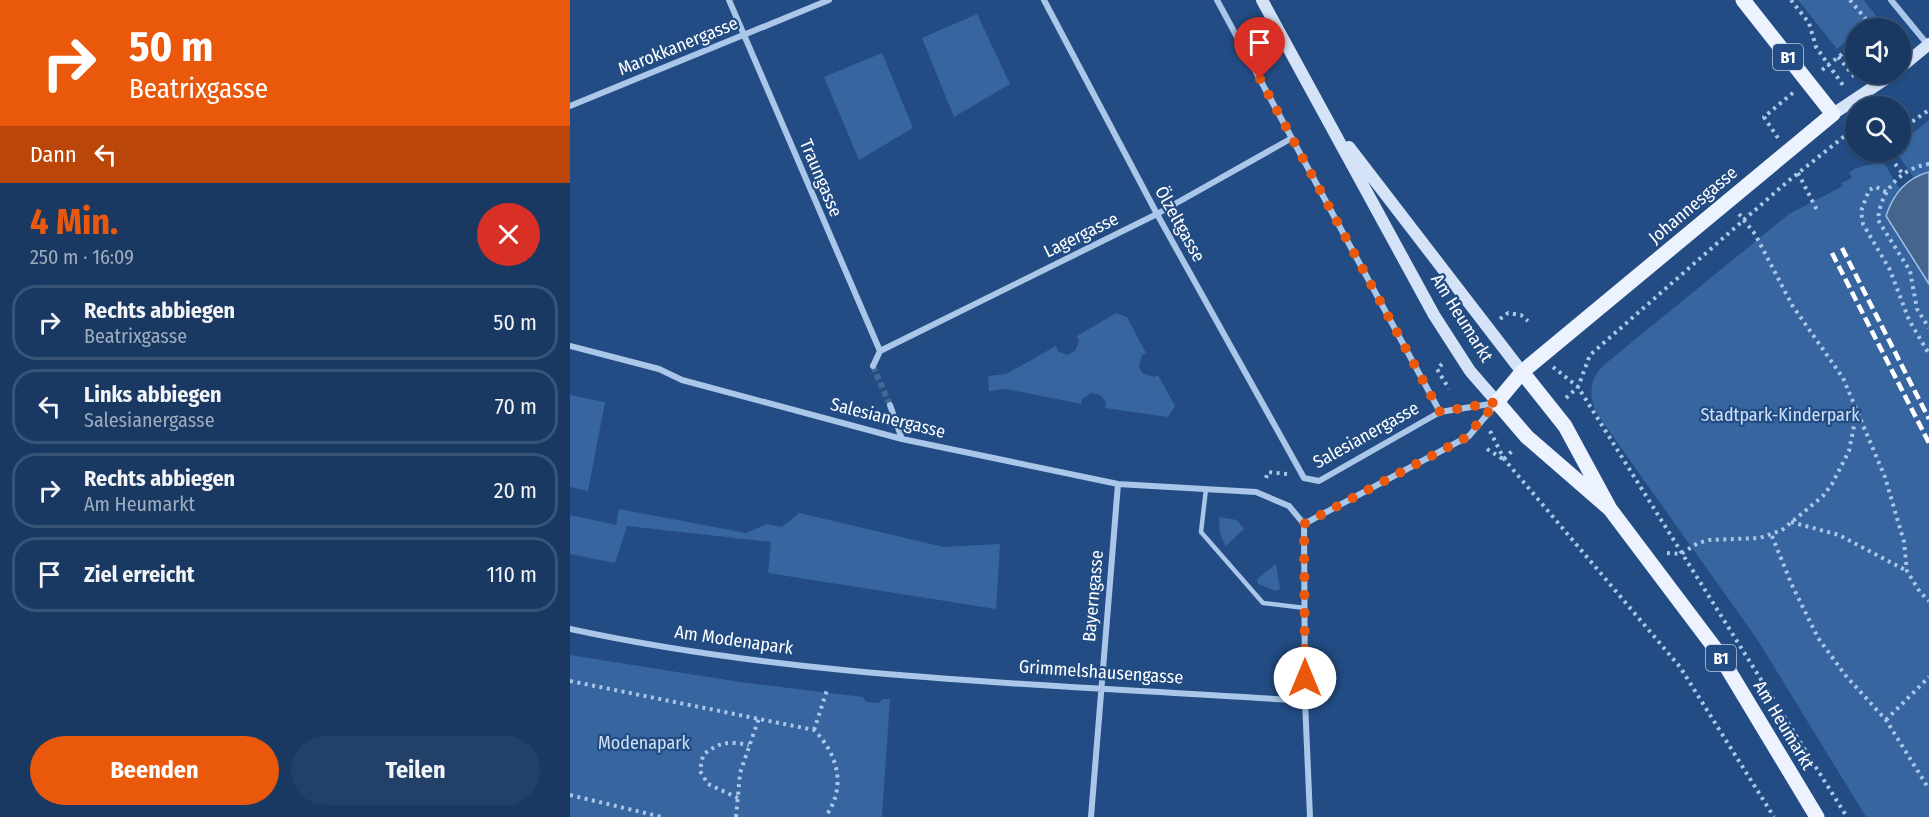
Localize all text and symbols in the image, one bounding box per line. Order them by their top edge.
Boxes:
street label: Marokkanergasse [615,12,741,80]
pin [1234,17,1285,79]
map controls [1845,18,1911,162]
button: sound [1845,18,1911,84]
text: 50 m [129,22,213,72]
icon: right [30,24,108,102]
icon: arrive [1243,26,1276,59]
road number: B1 [1773,44,1803,70]
text: Beatrixgasse [129,73,268,105]
button: search [1845,96,1911,162]
street label: Traungasse [795,136,847,220]
icon: left [89,138,122,171]
text: Dann [30,141,77,168]
street label: Johannesgasse [1644,161,1742,249]
street label: Ölzeltgasse [1150,182,1210,266]
text: 4 Min. [30,200,118,244]
button: close [477,203,540,266]
street label: Lagergasse [1040,207,1122,263]
text: 250 m · 16:09 [30,245,134,269]
street label: Am Heumarkt [1426,270,1498,366]
text: Rechts abbiegen [84,297,235,324]
icon: right [33,306,66,339]
text: 50 m [493,309,537,336]
text: Beatrixgasse [84,324,187,348]
text: Links abbiegen [84,381,222,408]
icon: left [33,390,66,423]
text: 70 m [495,393,537,420]
street label: Salesianergasse [828,393,948,443]
street label: Salesianergasse [1309,397,1423,473]
park label: Stadtpark-Kinderpark [1700,404,1860,426]
text: Salesianergasse [84,408,215,432]
text: Rechts abbiegen [84,465,235,492]
icon: right [33,474,66,507]
text: 20 m [494,477,537,504]
text: Am Heumarkt [84,492,195,516]
street label: Bayerngasse [1078,549,1108,643]
icon: arrive [33,558,66,591]
text: Ziel erreicht [84,561,195,588]
text: 110 m [487,561,537,588]
street label: Am Modenapark [673,621,795,659]
road number: B1 [1706,645,1736,671]
position arrow [1273,646,1337,710]
street label: Grimmelshausengasse [1018,655,1184,689]
street label: Am Heumarkt [1749,676,1819,774]
park label: Modenapark [598,732,691,754]
button: Beenden [30,736,279,805]
button: Teilen [291,736,540,805]

